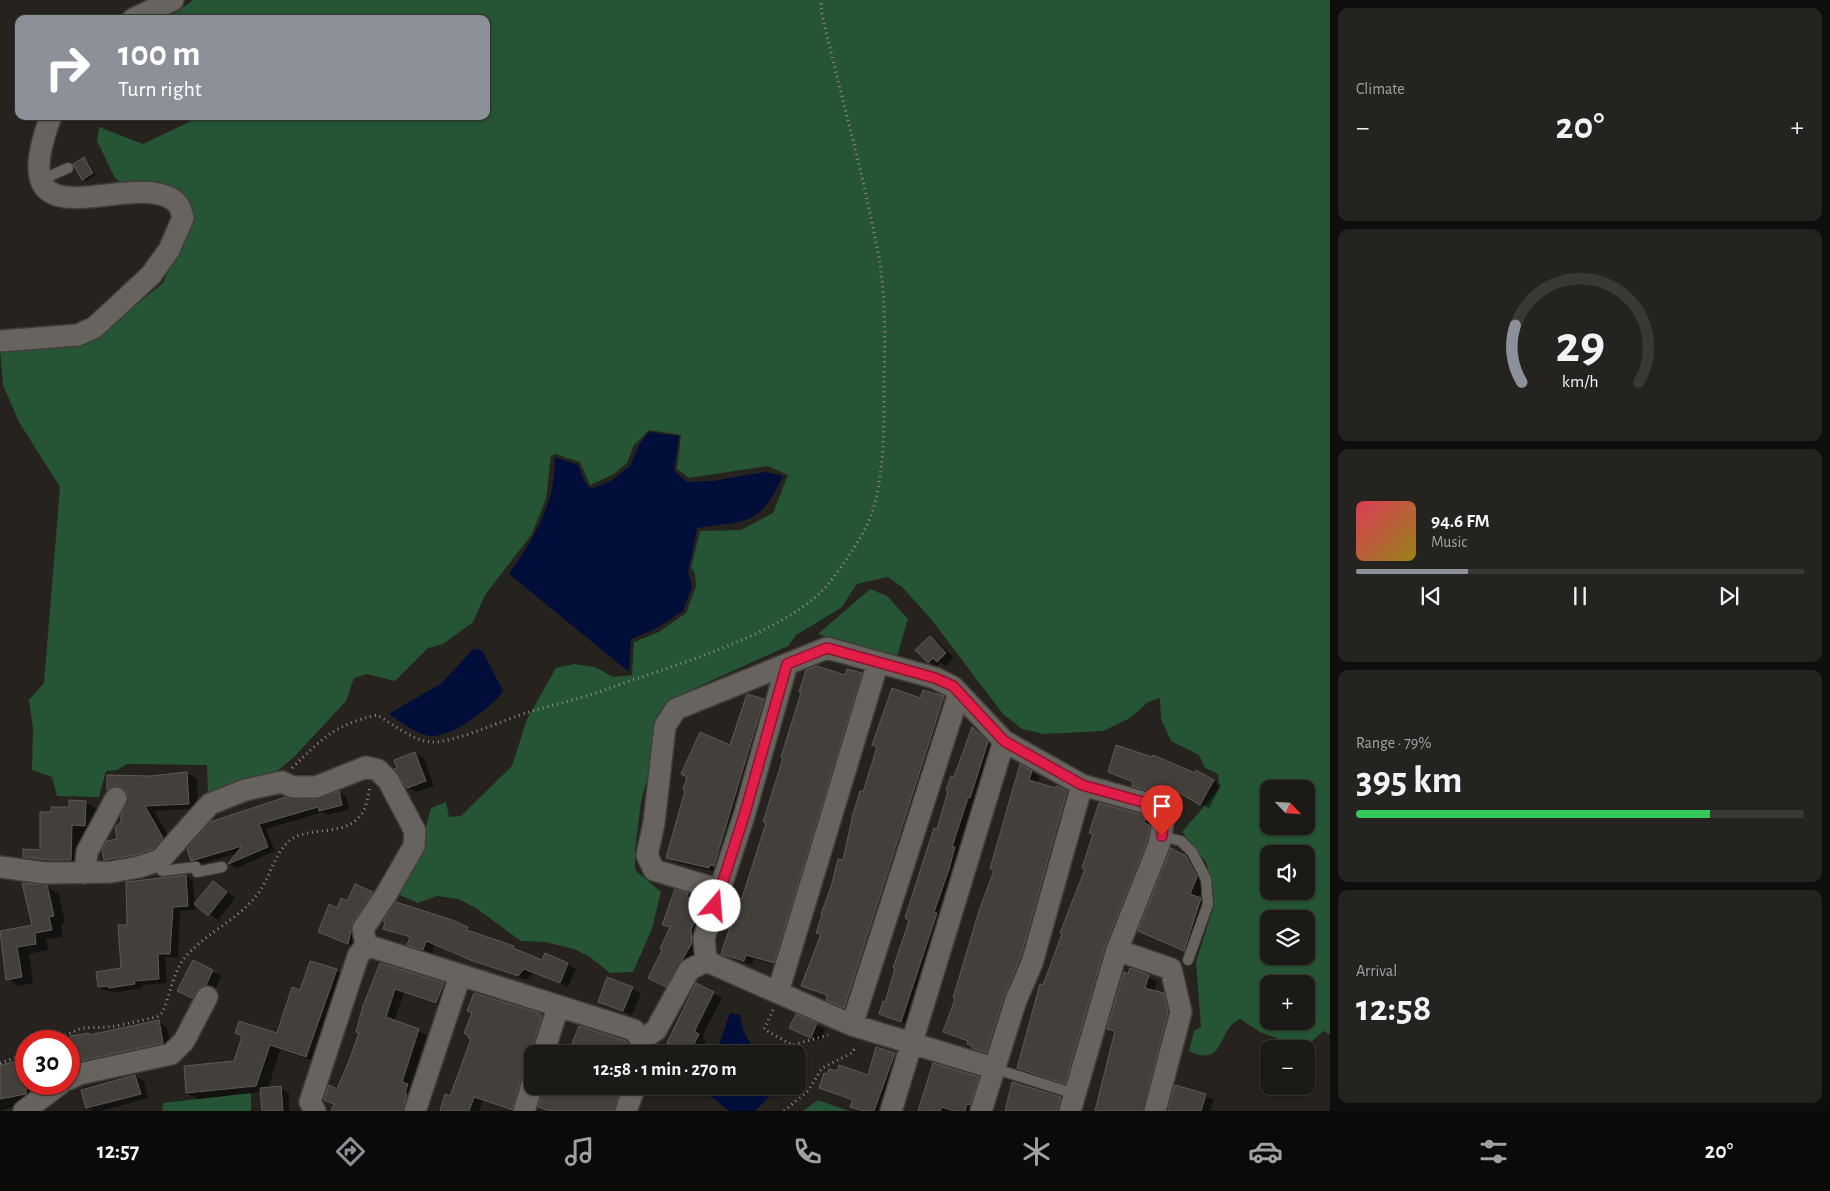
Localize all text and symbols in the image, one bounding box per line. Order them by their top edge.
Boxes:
icon: right [35,35,100,100]
text: 100 m [118,37,201,72]
text: Turn right [118,78,202,100]
text: Climate [1356,81,1405,97]
text: 20° [1556,108,1604,146]
text: − [1356,114,1369,142]
text: + [1791,114,1804,142]
text: 29 [1555,319,1605,371]
text: km/h [1562,373,1598,391]
text: 94.6 FM [1431,512,1490,531]
text: Music [1431,534,1467,550]
icon: previous [1417,582,1445,610]
icon: pause [1566,582,1594,610]
icon: next [1715,582,1743,610]
text: Range · 79% [1356,735,1432,751]
text: 395 km [1356,762,1462,800]
north arrow [1260,780,1315,835]
map controls [1260,780,1315,1095]
pin [1141,785,1183,836]
icon: arrive [1148,792,1176,820]
button: sound [1260,845,1315,900]
position arrow [688,879,740,931]
button: layers [1260,910,1315,965]
text: Arrival [1356,963,1397,979]
button: + [1260,975,1315,1030]
text: 12:58 [1356,990,1431,1028]
speed limit sign: 30 [15,1030,80,1095]
button: − [1260,1040,1315,1095]
text: 12:58 · 1 min · 270 m [593,1060,737,1079]
icon: directions [333,1134,368,1169]
icon: music [562,1134,597,1169]
icon: phone [790,1134,825,1169]
icon: climate [1019,1134,1054,1169]
icon: car [1248,1134,1283,1169]
icon: filters [1476,1134,1511,1169]
text: 12:57 [97,1140,139,1162]
text: 20° [1705,1140,1733,1162]

